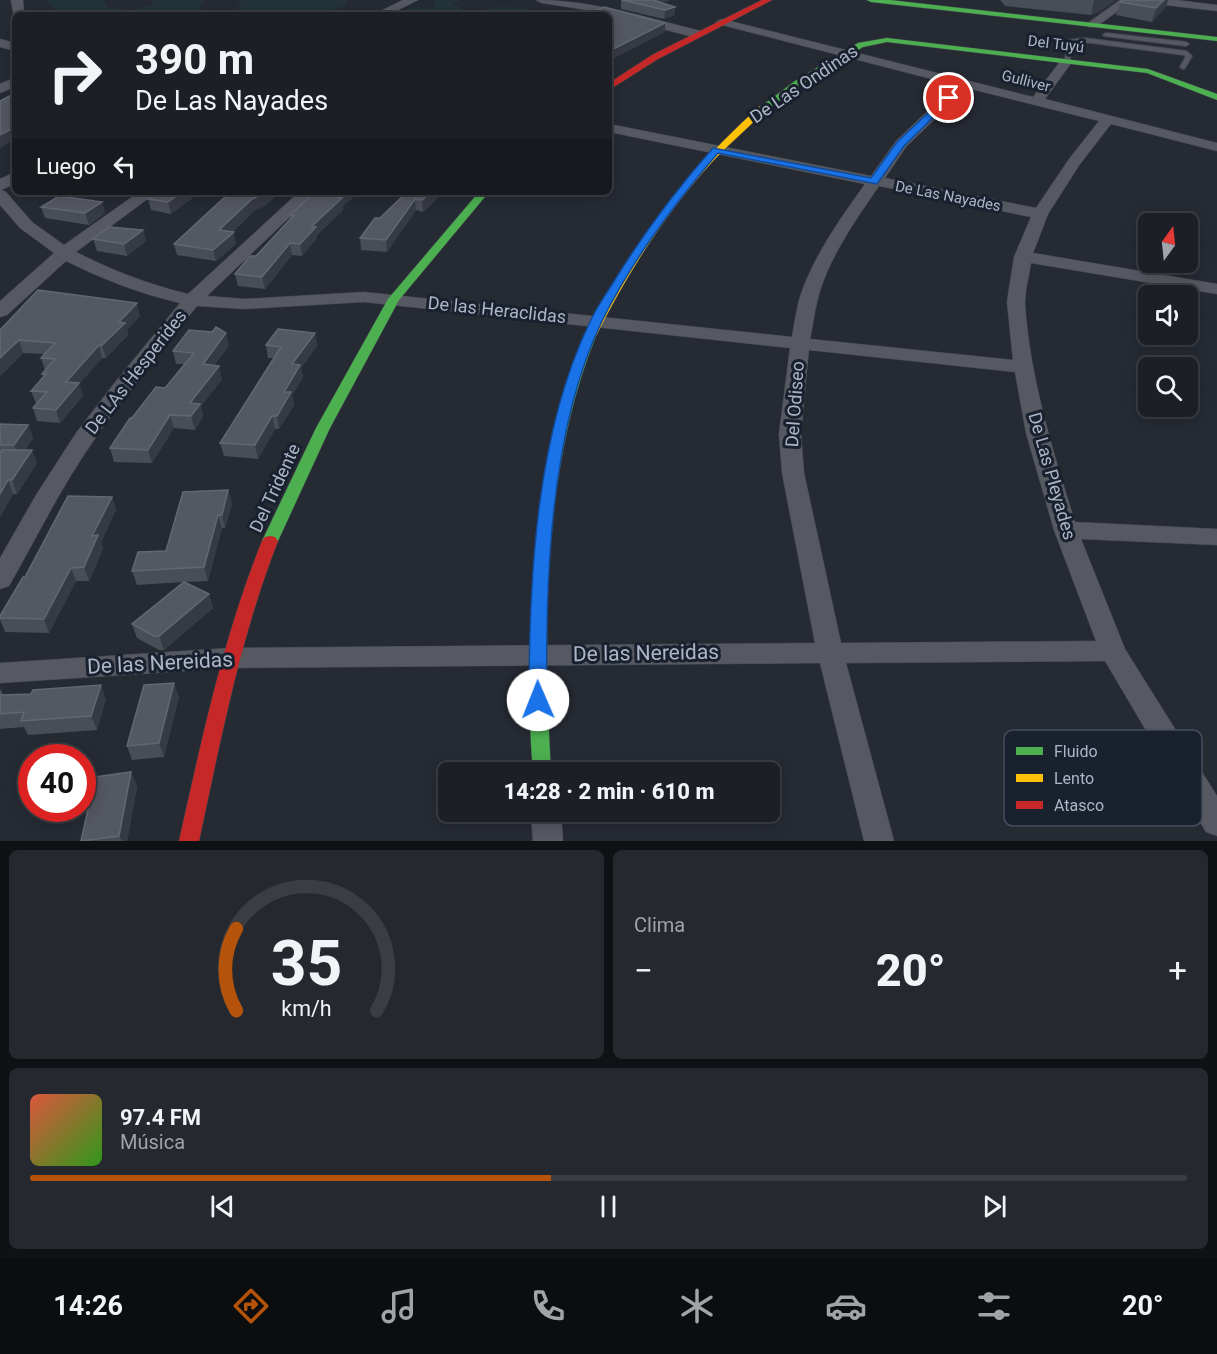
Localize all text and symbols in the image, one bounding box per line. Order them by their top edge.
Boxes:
street label: Del Tuyú [1027,32,1085,56]
text: 390 m [135,35,254,84]
icon: right [36,36,114,114]
street label: De Las Ondinas [746,40,861,127]
street label: Gulliver [1000,66,1052,96]
pin [923,72,974,123]
icon: arrive [932,81,965,114]
text: De Las Nayades [135,85,328,117]
icon: left [108,150,141,183]
text: Luego [36,154,96,179]
street label: De Las Nayades [894,177,1002,215]
north arrow [1138,213,1198,273]
map controls [1138,213,1198,417]
button: sound [1138,285,1198,345]
street label: De las Heraclidas [427,292,567,327]
street label: De LAs Hesperides [81,305,191,438]
button: search [1138,357,1198,417]
street label: Del Odiseo [781,360,808,448]
street label: De Las Pleyades [1024,410,1081,542]
street label: Del Tridente [245,440,304,535]
street label: De las Nereidas [573,640,719,666]
street label: De las Nereidas [86,647,234,679]
position arrow [506,668,570,732]
legend [1004,730,1202,826]
text: Fluido [1054,742,1098,761]
speed limit sign: 40 [18,744,96,822]
text: Lento [1054,769,1094,788]
text: 14:28 · 2 min · 610 m [504,779,714,804]
text: Atasco [1054,796,1104,815]
text: Clima [634,913,685,937]
text: 35 [271,927,342,1000]
text: 20° [876,944,945,997]
text: − [634,951,653,990]
text: + [1168,951,1187,990]
text: km/h [281,997,332,1022]
text: 97.4 FM [120,1105,201,1130]
text: Música [120,1130,185,1154]
icon: previous [206,1190,239,1223]
icon: pause [592,1190,625,1223]
icon: next [978,1190,1011,1223]
icon: directions [230,1285,272,1327]
icon: music [378,1285,420,1327]
icon: phone [527,1285,569,1327]
icon: climate [676,1285,718,1327]
icon: car [825,1285,867,1327]
icon: filters [973,1285,1015,1327]
text: 14:26 [53,1290,123,1322]
text: 20° [1122,1290,1164,1322]

